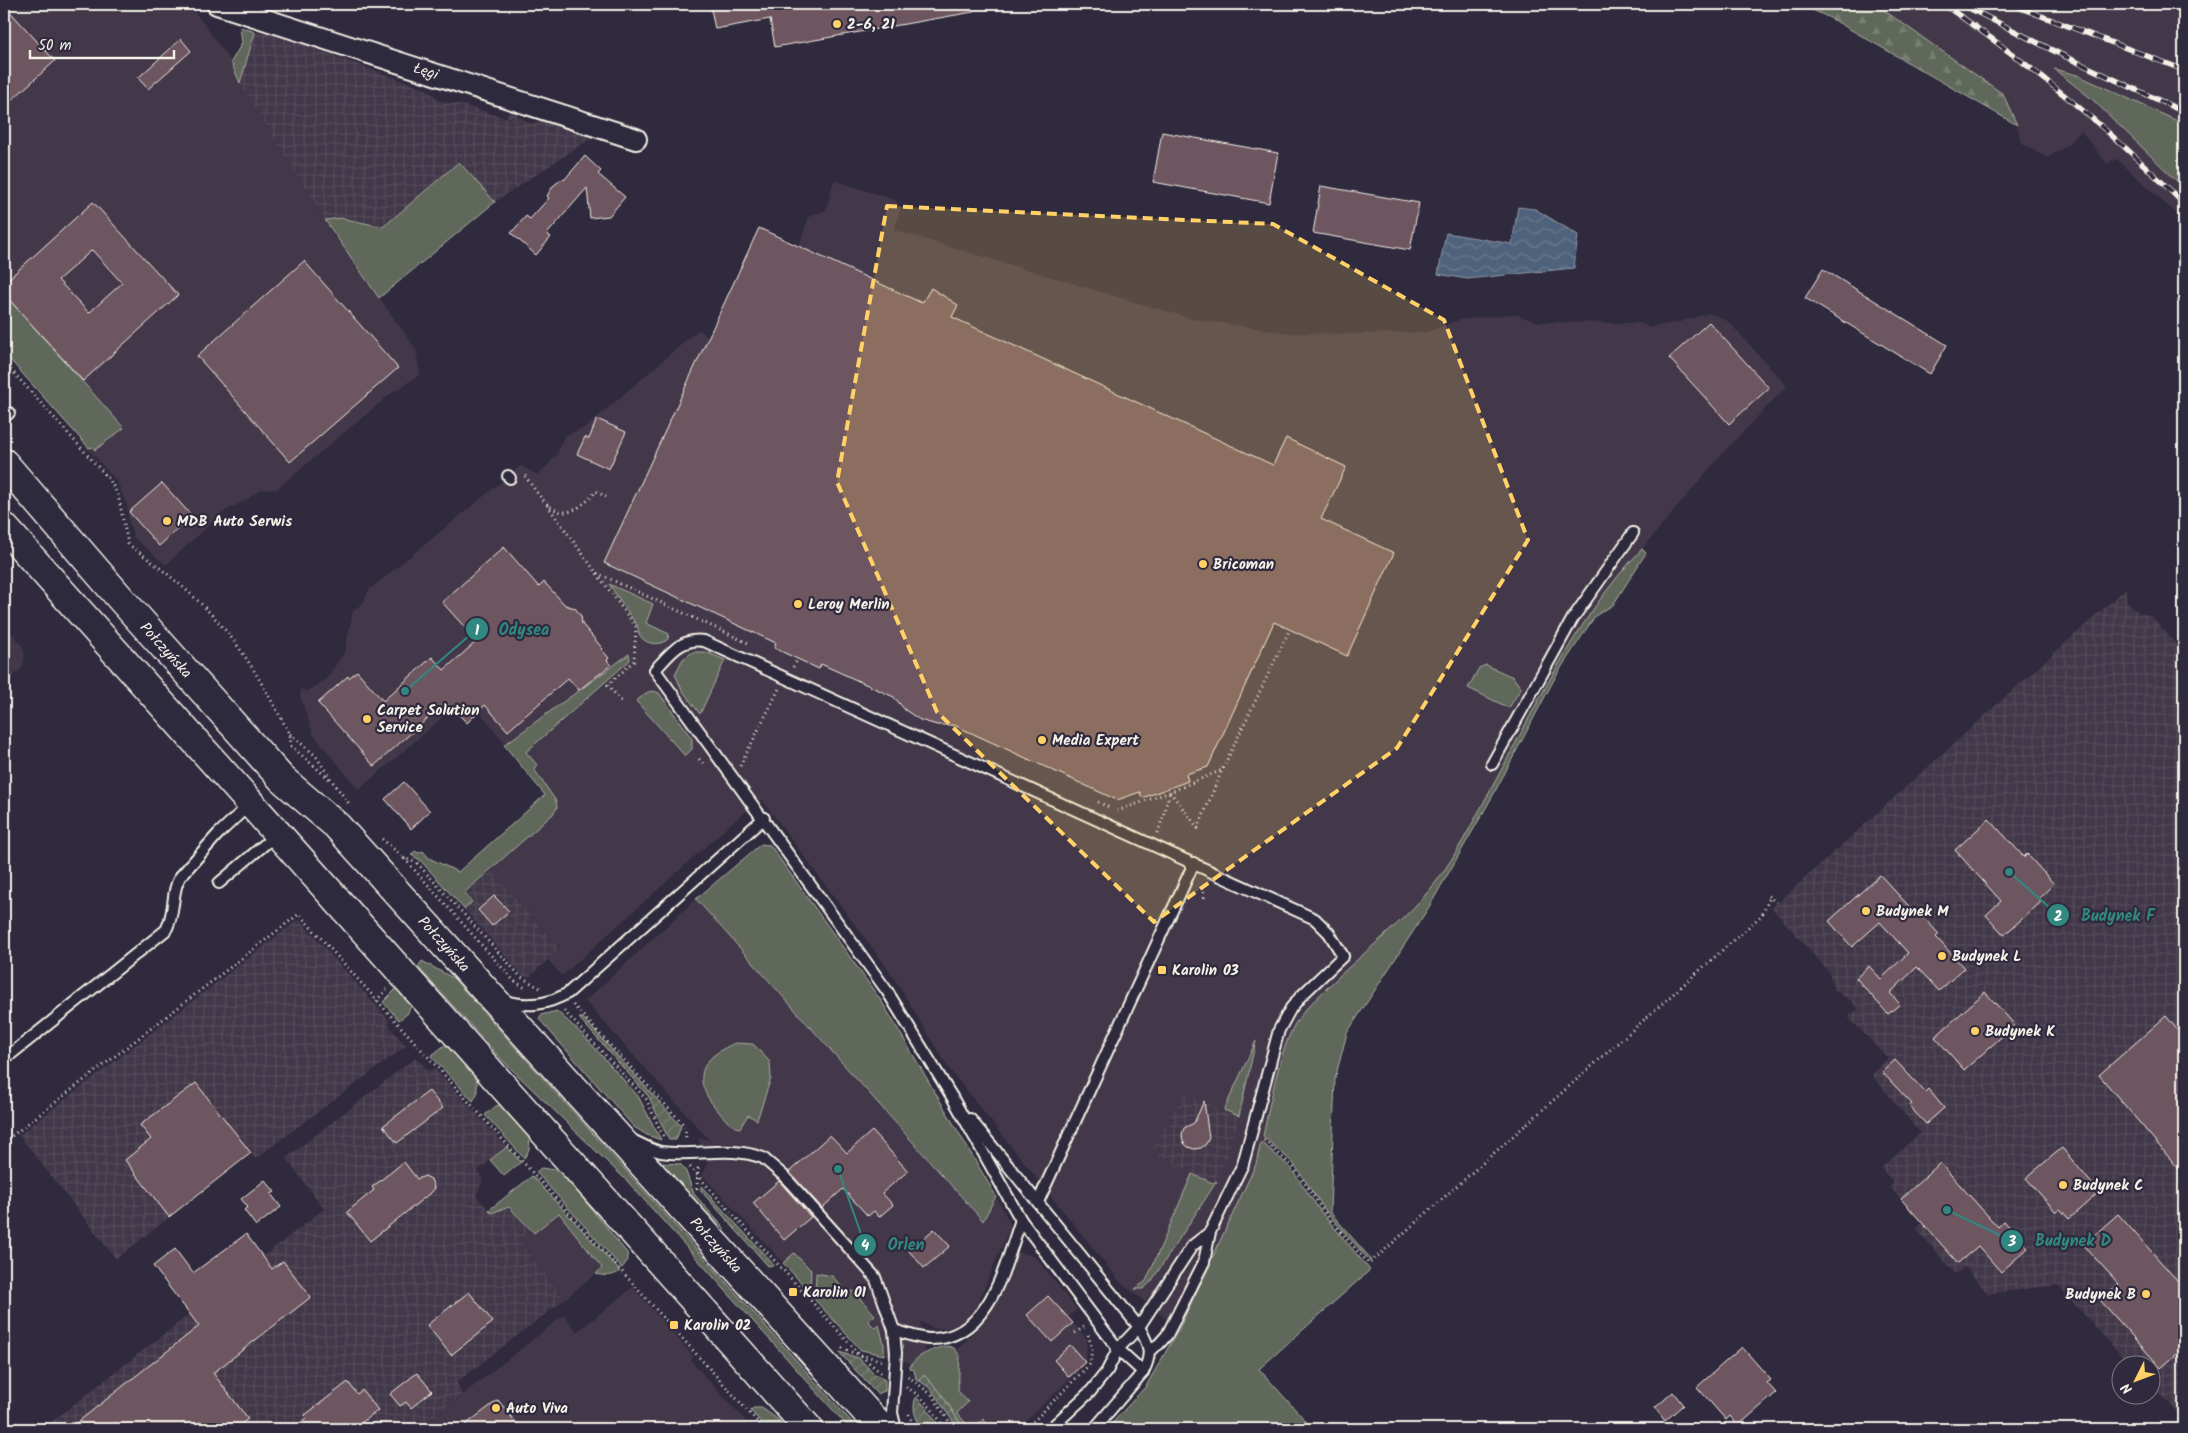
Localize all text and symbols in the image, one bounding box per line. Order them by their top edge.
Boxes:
place label: 2-6, 21 [847,13,895,37]
marker: 2-6, 21 [831,18,843,30]
scale bar [30,28,174,60]
text: 50 m [38,34,72,58]
street label: Łęgi [410,57,443,88]
place label: MDB Auto Serwis [177,510,292,534]
marker: MDB Auto Serwis [161,515,173,527]
place label: Bricoman [1213,553,1274,577]
marker: Bricoman [1197,558,1209,570]
place label: Leroy Merlin [808,593,890,617]
marker: Leroy Merlin [792,598,804,610]
callout: Odysea [464,614,560,645]
street label: Połczyńska [133,617,197,684]
text: Odysea [499,618,549,643]
text: 1 [475,619,480,643]
place label: Carpet Solution Service [377,699,479,740]
marker: Carpet Solution Service [361,713,373,725]
place label: Media Expert [1052,729,1139,753]
marker: Media Expert [1036,734,1048,746]
place label: Budynek M [1876,900,1949,924]
callout: Budynek F [2046,900,2165,931]
text: Budynek F [2081,904,2156,929]
marker: Budynek M [1860,905,1872,917]
text: 2 [2054,905,2063,929]
street label: Połczyńska [411,911,475,978]
place label: Budynek L [1952,945,2022,969]
marker: Budynek L [1936,950,1948,962]
place label: Karolin 03 [1172,959,1239,983]
marker: Karolin 03 [1156,964,1168,976]
place label: Budynek K [1985,1020,2055,1044]
marker: Budynek K [1969,1025,1981,1037]
place label: Budynek C [2073,1174,2144,1198]
marker: Budynek C [2057,1179,2069,1191]
street label: Połczyńska [683,1212,747,1279]
callout: Budynek D [2000,1225,2121,1256]
callout: Orlen [852,1229,934,1260]
text: Budynek D [2035,1229,2111,1254]
text: 3 [2007,1230,2016,1254]
text: Orlen [888,1233,924,1258]
text: 4 [861,1234,869,1258]
place label: Karolin 01 [803,1281,867,1305]
place label: Budynek B [2065,1283,2136,1307]
marker: Karolin 01 [787,1286,799,1298]
marker: Budynek B [2140,1288,2152,1300]
place label: Karolin 02 [684,1314,752,1338]
marker: Karolin 02 [668,1319,680,1331]
north arrow [2110,1356,2160,1406]
text: N [2116,1377,2138,1399]
place label: Auto Viva [506,1397,568,1421]
marker: Auto Viva [490,1402,502,1414]

